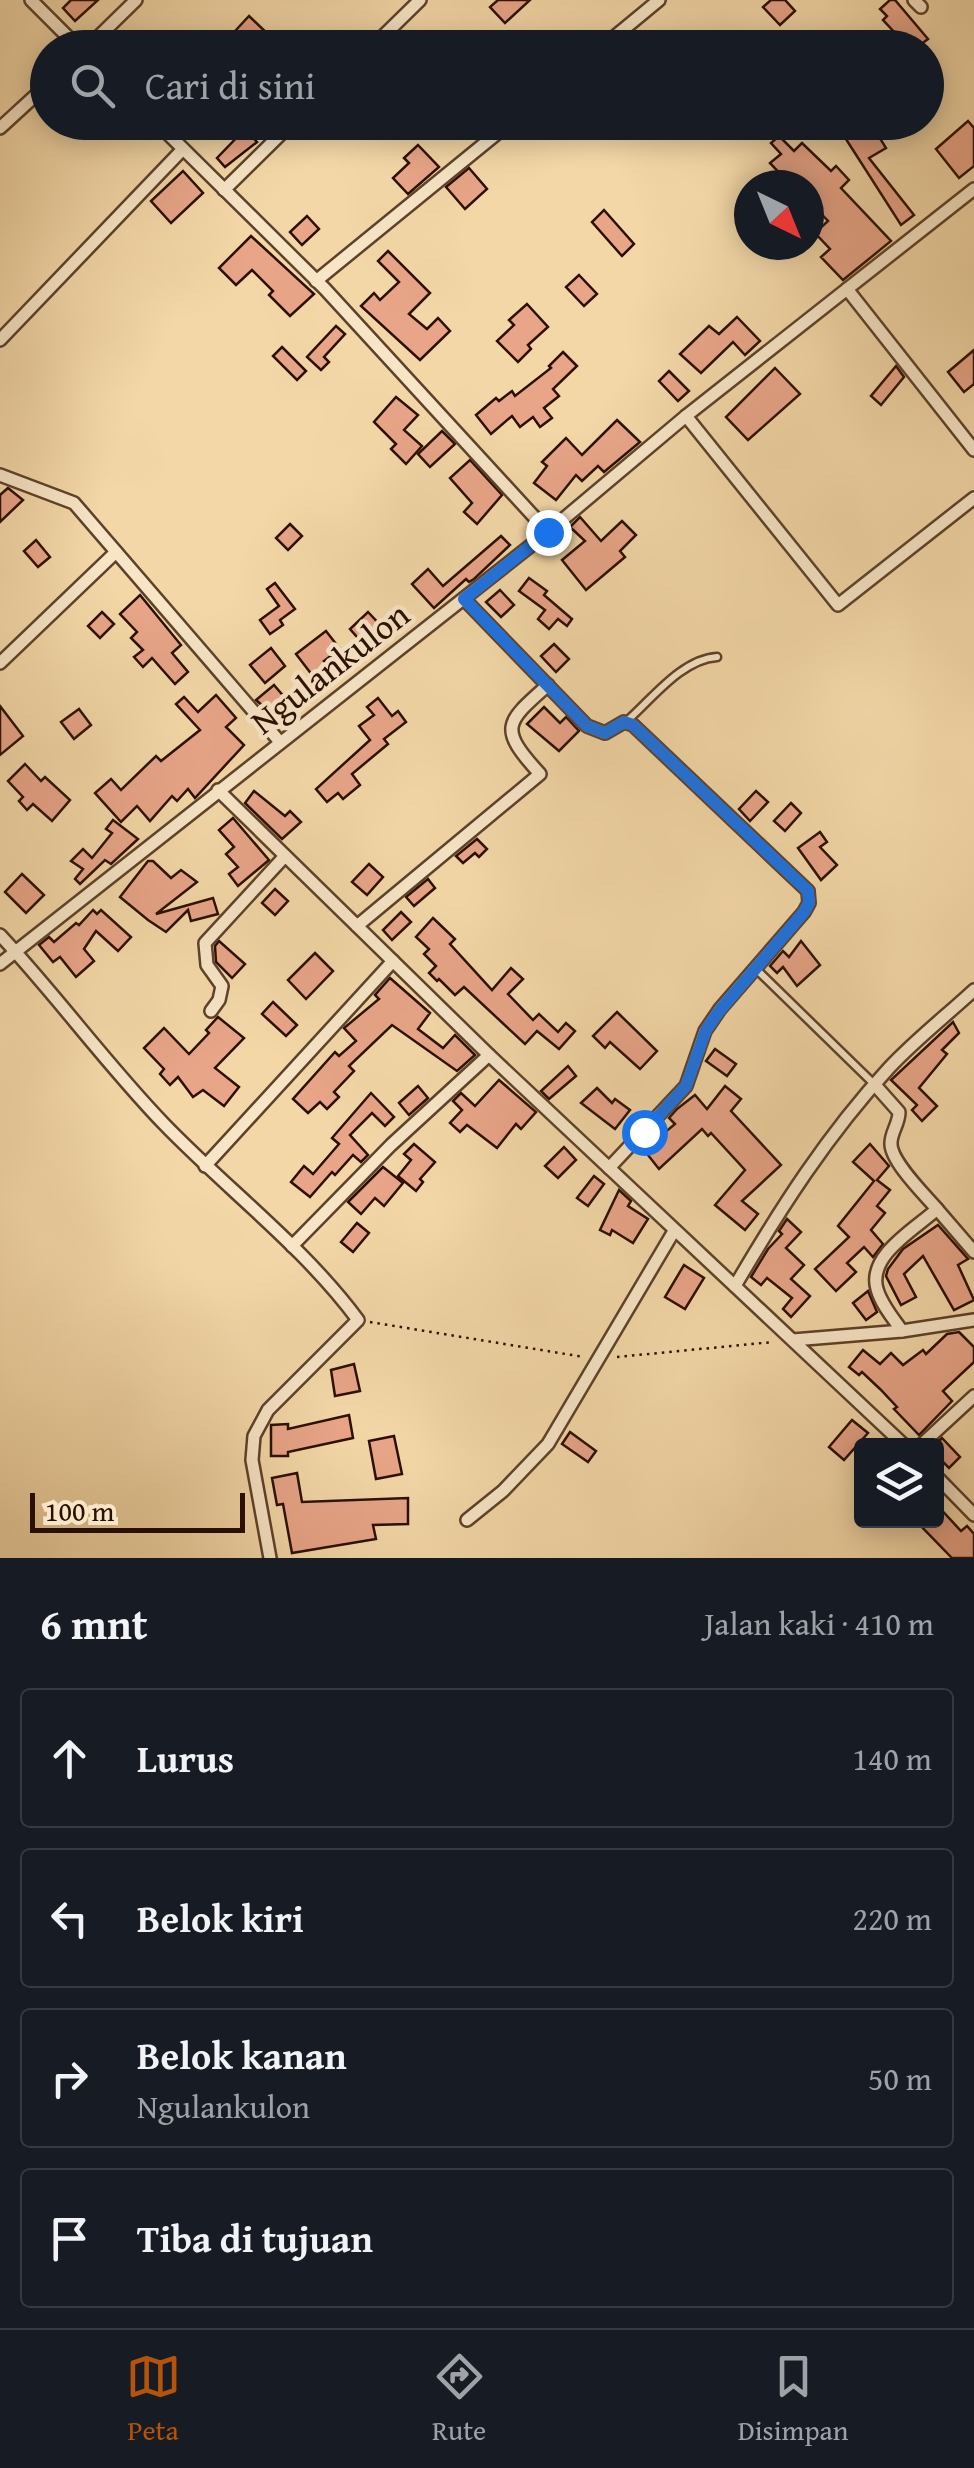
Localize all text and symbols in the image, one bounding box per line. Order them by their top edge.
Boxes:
search box [30,30,944,140]
text: Cari di sini [145,57,315,113]
icon: search [65,58,120,113]
north arrow [734,170,824,260]
route end [526,510,572,556]
street label: Ngulankulon [239,589,420,746]
route start [622,1110,668,1156]
map controls [854,1438,944,1528]
button: layers [854,1438,944,1528]
scale bar [30,1488,245,1532]
text: 100 m [45,1490,114,1531]
text: 6 mnt [40,1593,148,1654]
text: Jalan kaki · 410 m [704,1600,934,1647]
text: Lurus [137,1730,234,1786]
icon: ahead [42,1731,97,1786]
text: 140 m [853,1735,932,1782]
text: Belok kiri [137,1890,304,1946]
icon: left [42,1891,97,1946]
text: 220 m [853,1895,932,1942]
text: Belok kanan [137,2027,347,2083]
icon: right [42,2051,97,2106]
text: 50 m [868,2055,932,2102]
text: Ngulankulon [137,2083,310,2130]
text: Tiba di tujuan [137,2210,373,2266]
icon: arrive [42,2211,97,2266]
tab: Peta [126,2349,181,2450]
tab: Rute [432,2349,487,2450]
tab: Disimpan [738,2349,848,2450]

